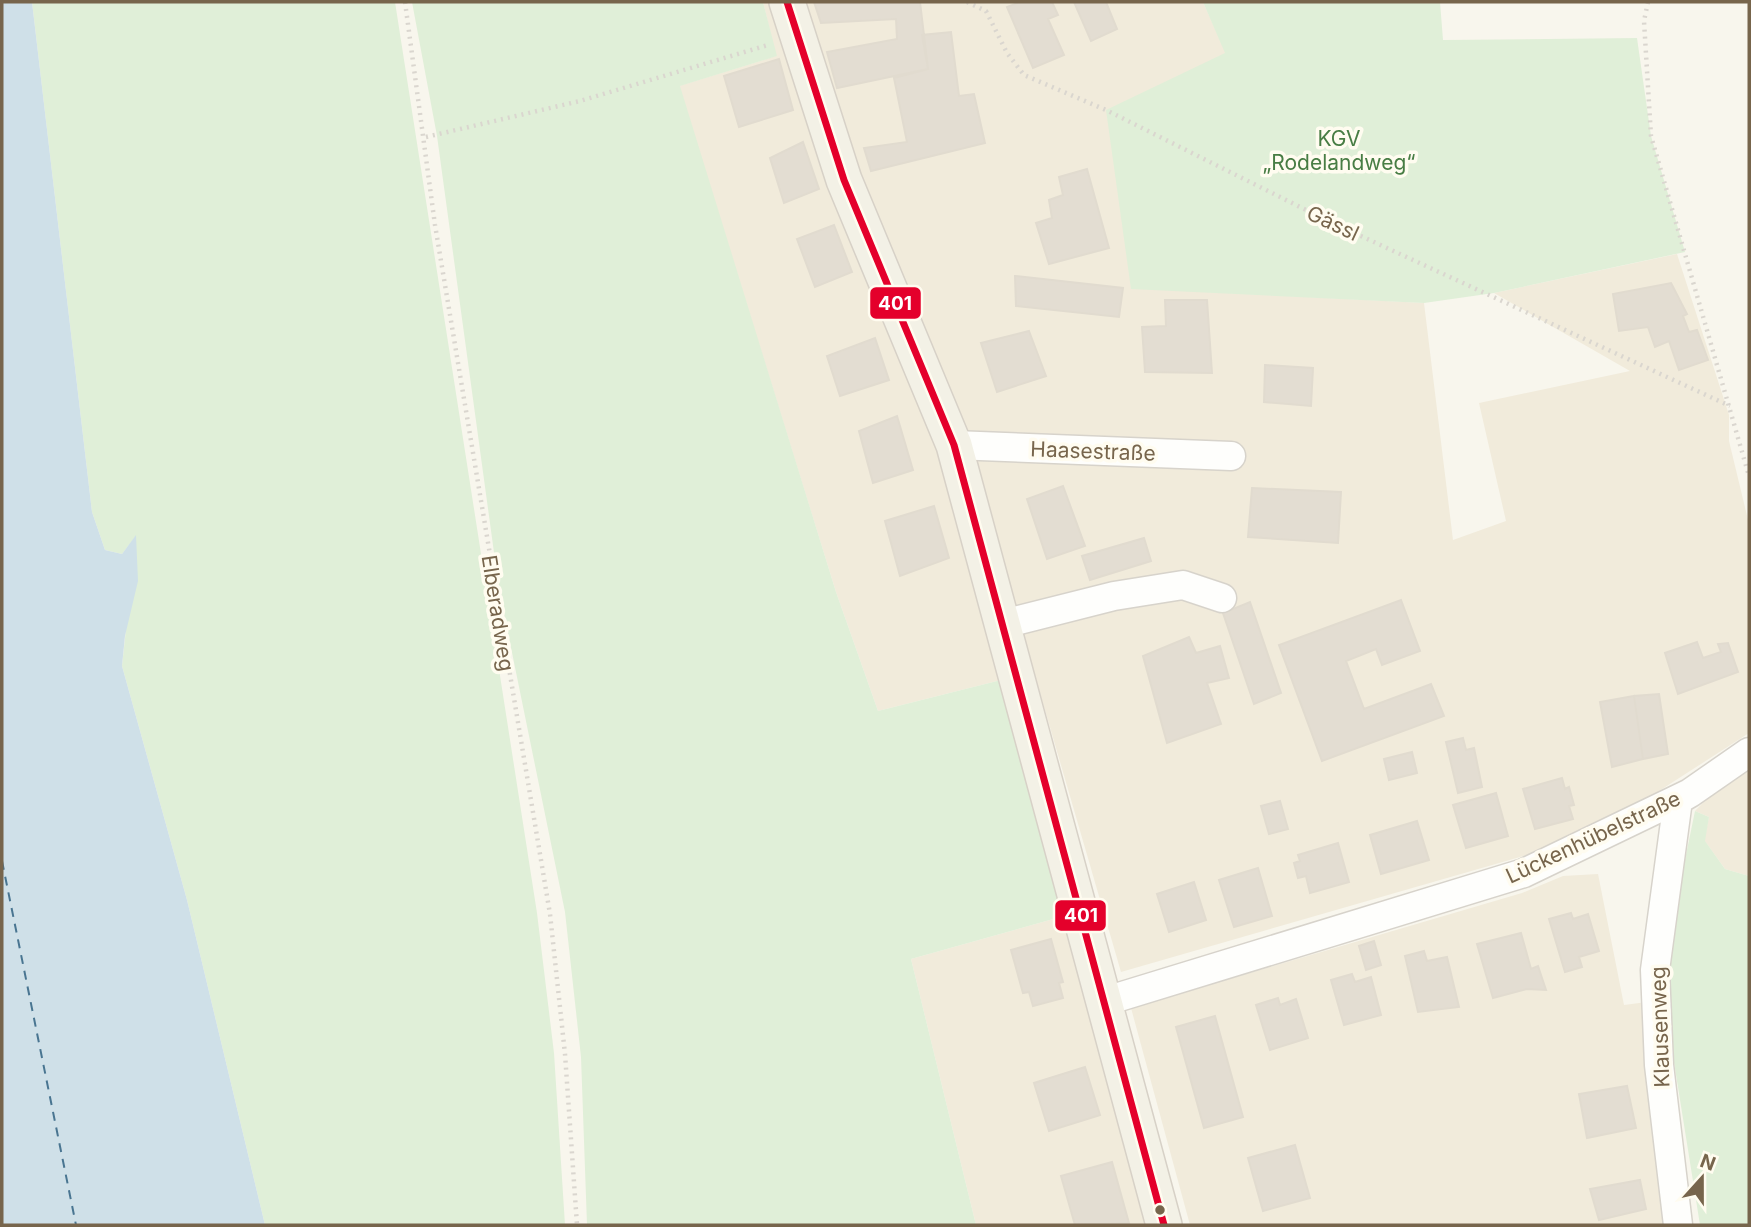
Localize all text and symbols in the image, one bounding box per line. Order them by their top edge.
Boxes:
park label: KGV „Rodelandweg“ [1262,126,1416,175]
street label: Gässl [1303,200,1363,246]
line badge: 401 [869,286,922,320]
text: 401 [878,292,912,315]
street label: Haasestraße [1030,436,1156,466]
street label: Elberadweg [476,553,520,673]
street label: Lückenhübelstraße [1502,786,1684,888]
line badge: 401 [1054,899,1107,932]
text: 401 [1064,904,1098,927]
street label: Klausenweg [1645,966,1675,1088]
north arrow [1667,1143,1737,1213]
text: N [1697,1149,1719,1176]
unlabelled marker [1153,1203,1167,1217]

